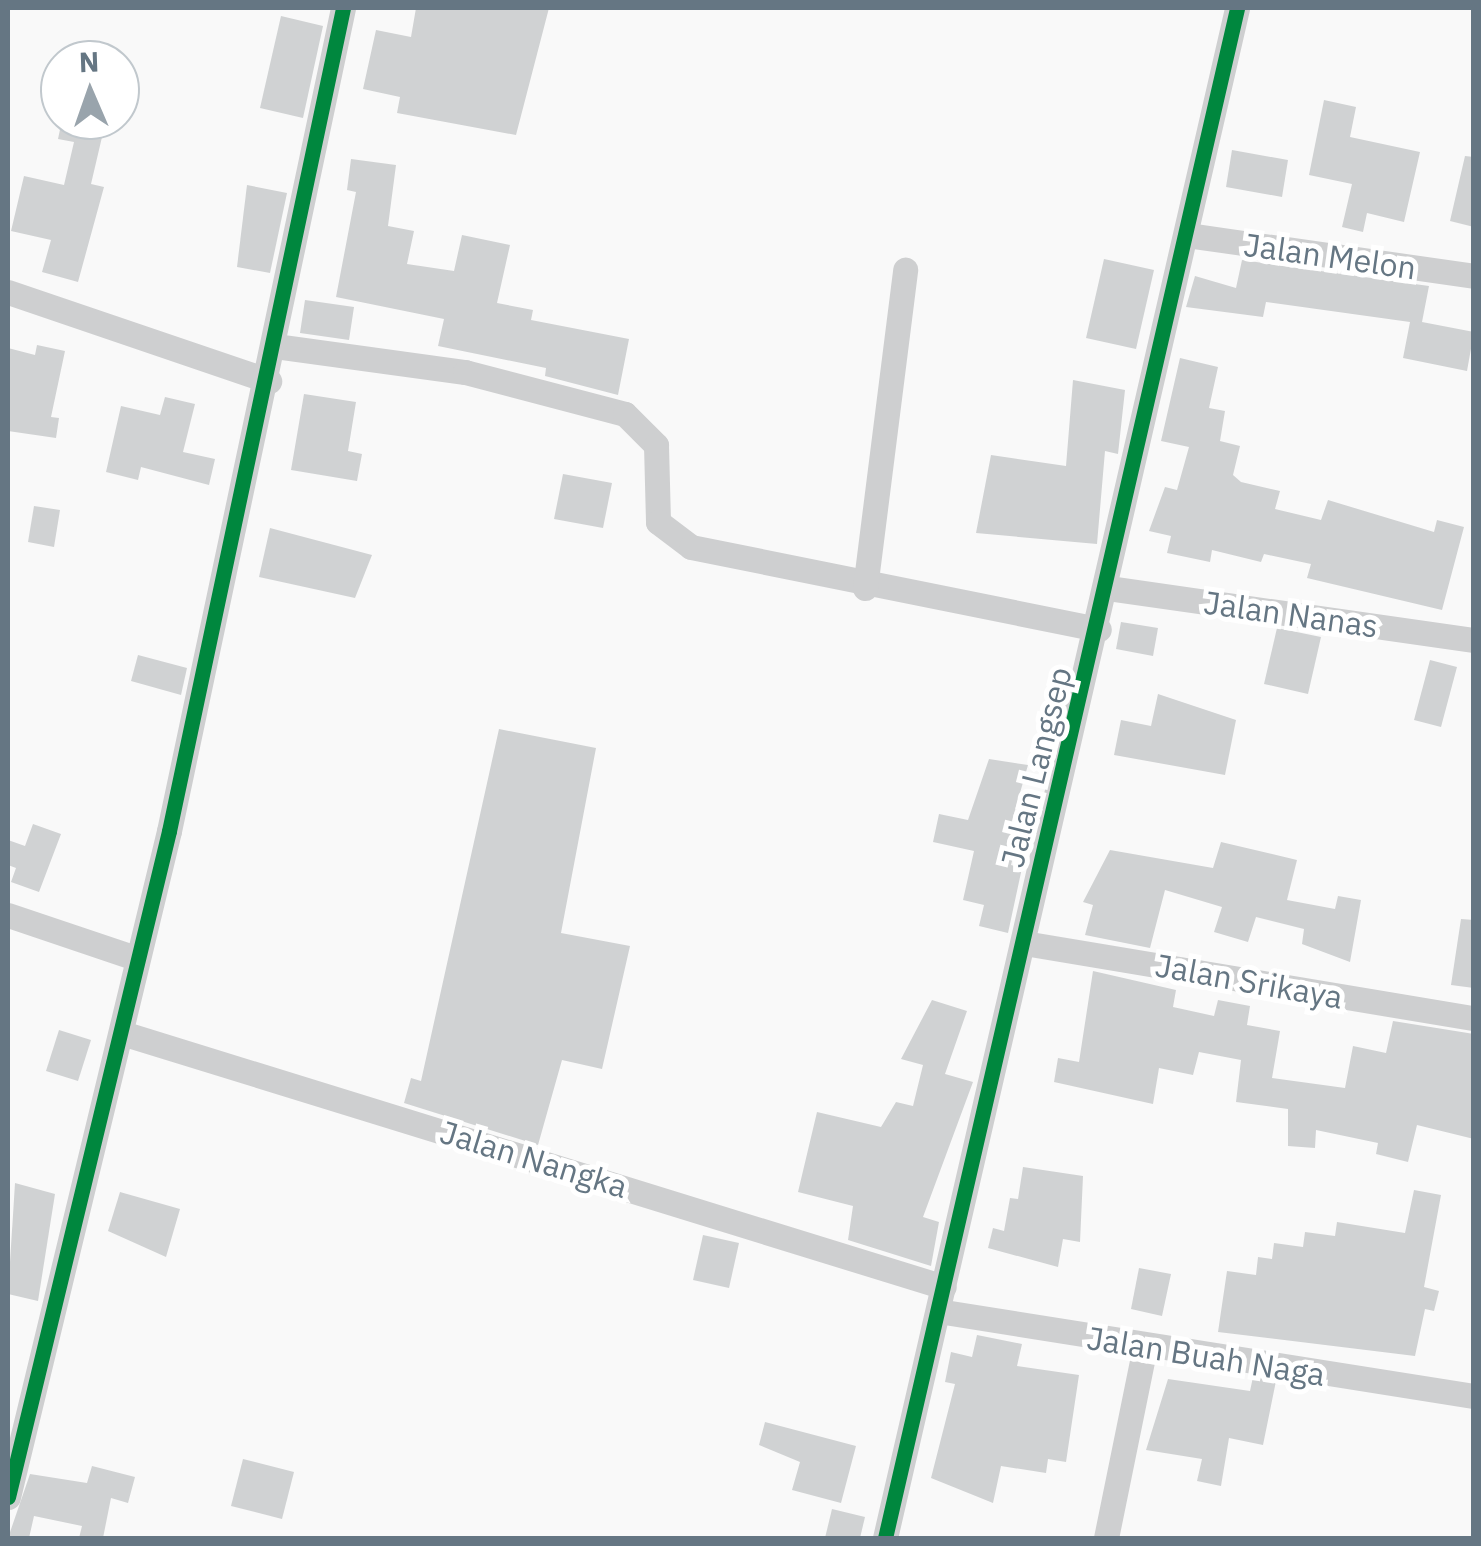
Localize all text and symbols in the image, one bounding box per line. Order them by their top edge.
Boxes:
north arrow [40,40,140,140]
text: N [78,43,100,80]
street label: Jalan Melon [1242,225,1418,287]
street label: Jalan Nanas [1201,583,1381,645]
street label: Jalan Langsep [993,663,1079,871]
street label: Jalan Srikaya [1152,946,1346,1016]
street label: Jalan Nangka [436,1112,632,1206]
street label: Jalan Buah Naga [1084,1318,1328,1394]

